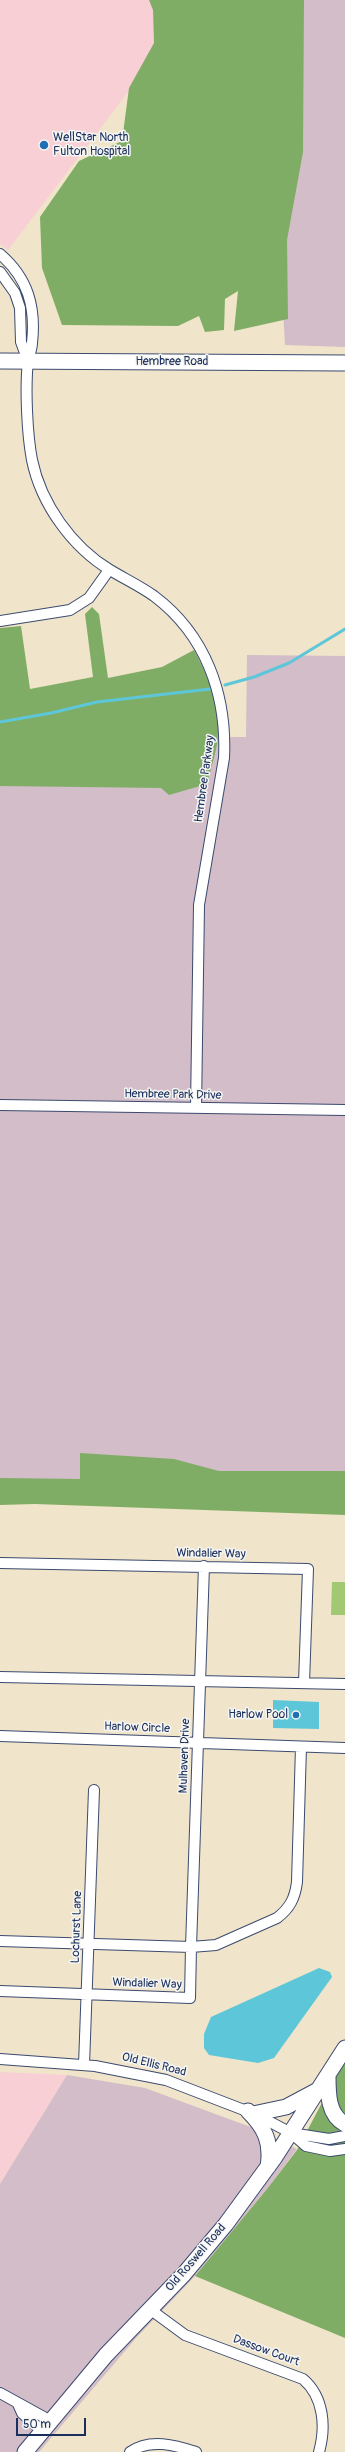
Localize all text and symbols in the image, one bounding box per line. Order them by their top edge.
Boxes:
place label: WellStar North Fulton Hospital [53,131,130,159]
marker: WellStar North Fulton Hospital [38,139,50,151]
street label: Hembree Road [136,355,208,369]
street label: Hembree Parkway [192,735,218,823]
street label: Hembree Park Drive [124,1087,222,1103]
street label: Windalier Way [176,1546,246,1562]
place label: Harlow Pool [228,1708,288,1722]
marker: Harlow Pool [291,1710,301,1720]
street label: Mulhaven Drive [176,1718,194,1794]
street label: Harlow Circle [104,1720,170,1736]
street label: Lochurst Lane [69,1890,85,1964]
street label: Windalier Way [112,1976,182,1992]
street label: Old Ellis Road [120,2050,188,2080]
street label: Old Roswell Road [163,2221,229,2295]
street label: Dassow Court [231,2332,301,2370]
scale bar [18,2410,88,2436]
text: 50 m [23,2417,51,2432]

